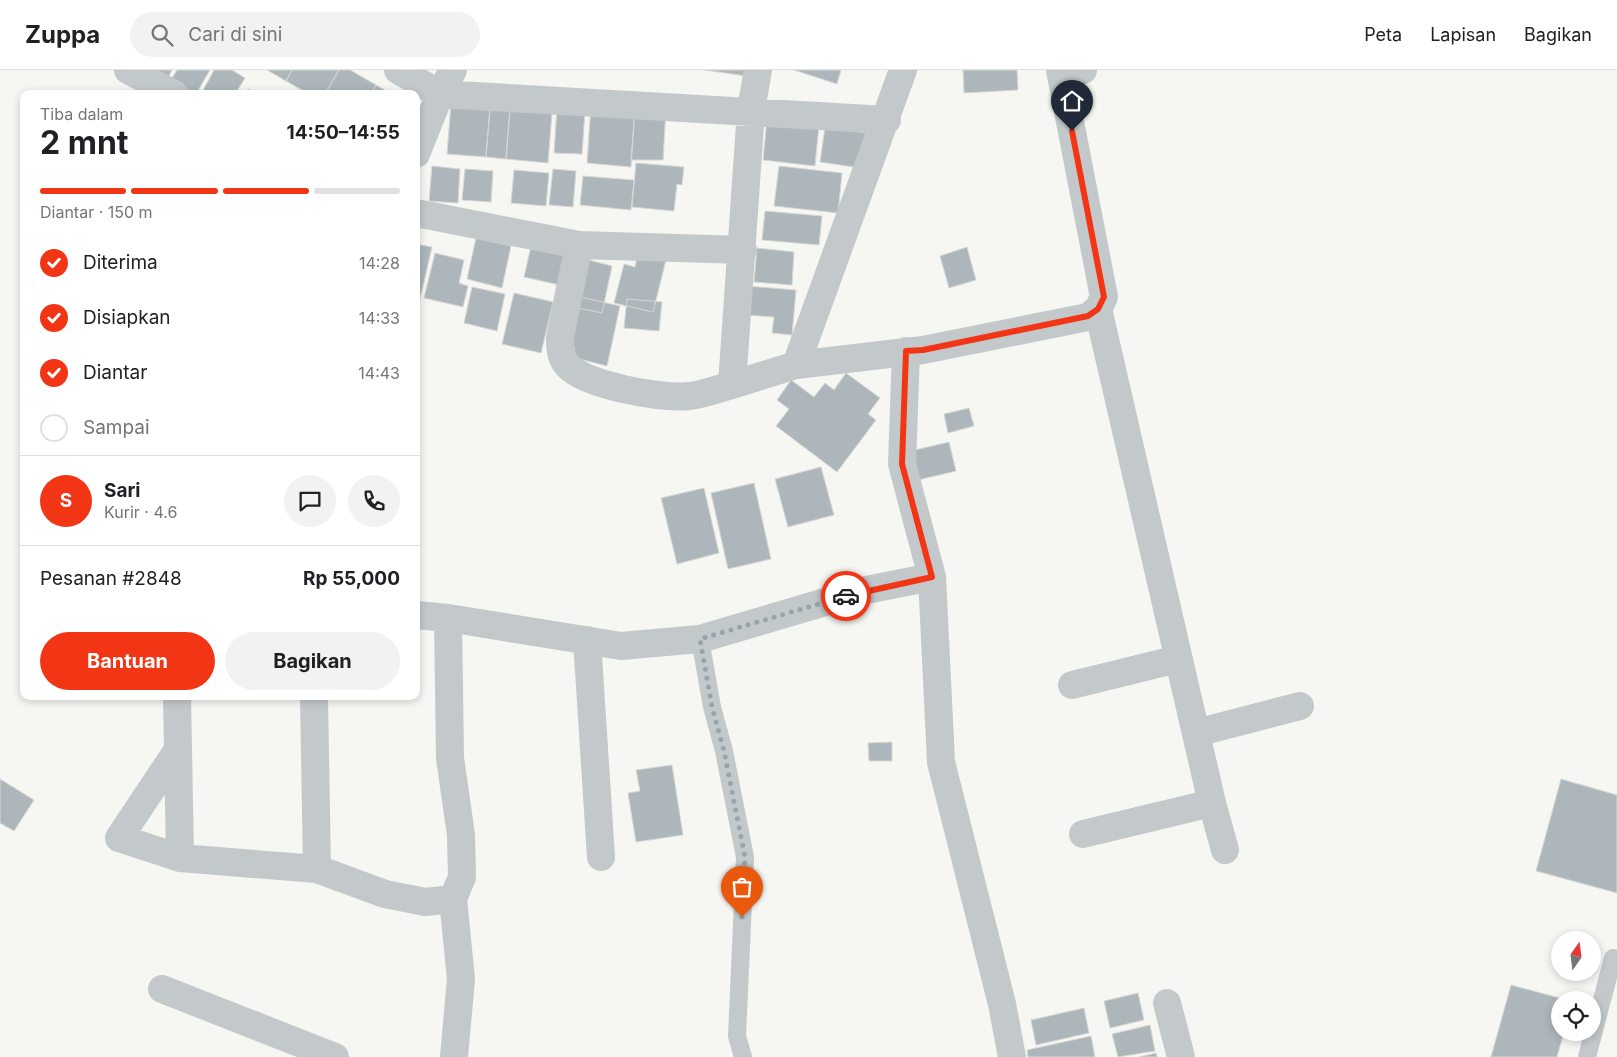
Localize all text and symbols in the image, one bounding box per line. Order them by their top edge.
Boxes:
search box [130,12,480,57]
text: Zuppa [25,20,100,49]
icon: search [148,21,176,49]
text: Cari di sini [188,23,282,46]
text: Peta [1364,24,1402,45]
text: Lapisan [1430,24,1496,45]
text: Bagikan [1524,24,1592,45]
pin [1051,80,1093,131]
icon: home [1058,87,1086,115]
text: Tiba dalam [40,104,123,124]
text: 14:50–14:55 [286,121,400,144]
text: 2 mnt [40,123,129,162]
text: Diantar · 150 m [40,202,153,222]
icon: check [40,249,68,277]
text: Diterima [83,251,158,274]
text: 14:28 [359,253,400,273]
icon: check [40,304,68,332]
text: Disiapkan [83,306,171,329]
text: 14:33 [359,308,400,328]
icon: check [40,359,68,387]
text: Diantar [83,361,147,384]
text: 14:43 [358,363,400,383]
text: Sampai [83,416,150,439]
button: chat [284,475,336,527]
button: phone [348,475,400,527]
text: Sari [104,479,141,502]
text: S [60,489,72,512]
text: Kurir · 4.6 [104,502,177,522]
text: Pesanan #2848 [40,567,182,590]
text: Rp 55,000 [303,567,400,590]
courier [821,571,871,621]
icon: car [832,582,860,610]
button: Bantuan [40,632,215,690]
button: Bagikan [225,632,400,690]
pin [721,866,763,917]
icon: bag [728,873,756,901]
north arrow [1551,931,1601,981]
map controls [1551,931,1601,1041]
button: locate [1551,991,1601,1041]

